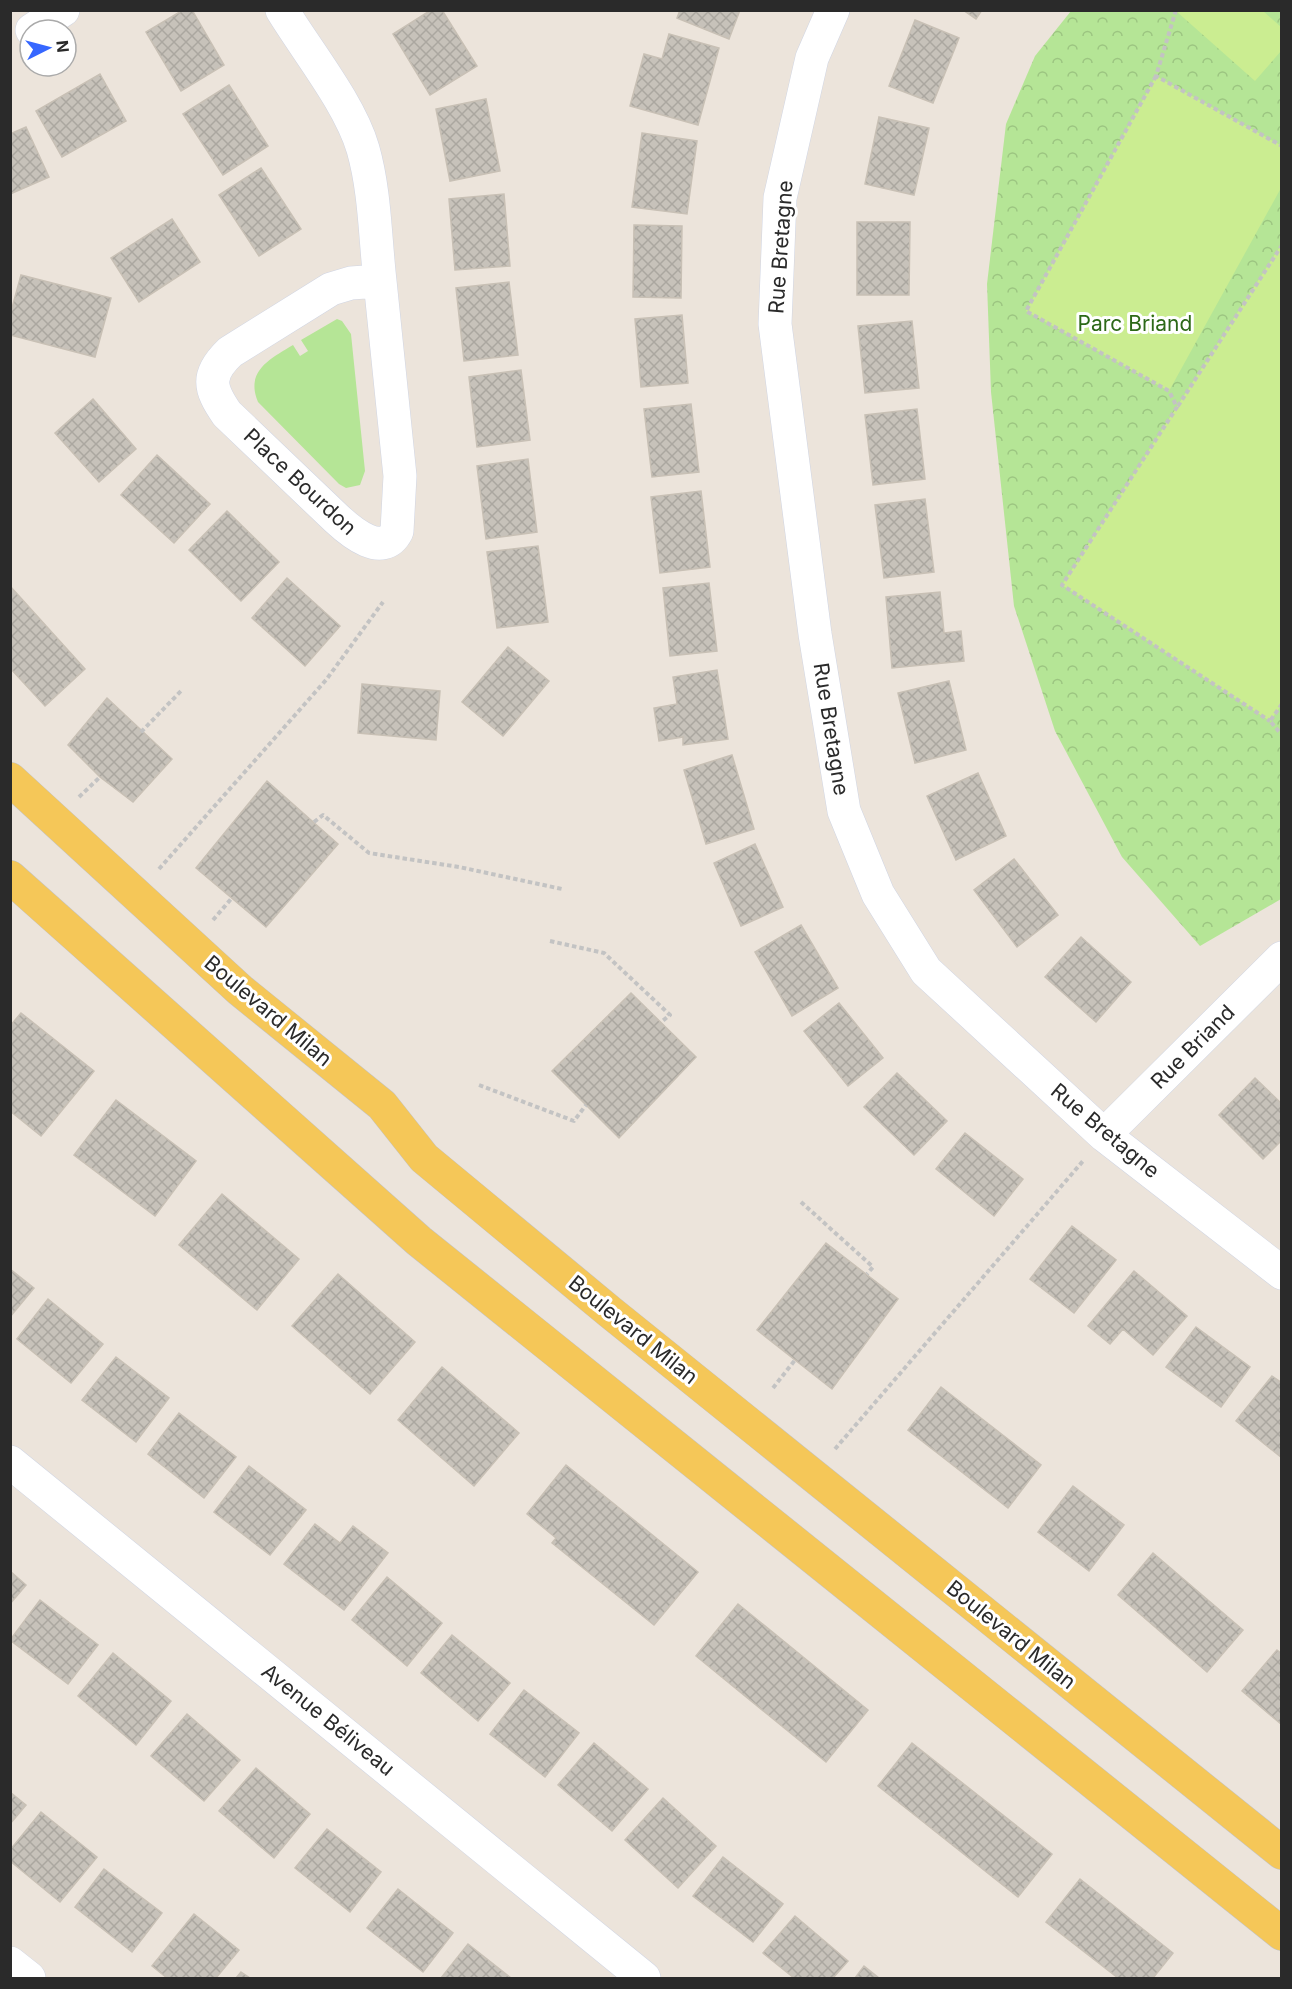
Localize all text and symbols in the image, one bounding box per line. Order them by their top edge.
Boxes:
north arrow [18,18,78,78]
text: N [52,39,74,54]
street label: Rue Bretagne [763,179,798,315]
park label: Parc Briand [1078,311,1192,336]
street label: Place Bourdon [239,423,362,540]
street label: Rue Bretagne [809,661,854,797]
street label: Boulevard Milan [199,950,337,1071]
street label: Rue Briand [1146,1000,1240,1094]
street label: Rue Bretagne [1046,1078,1165,1183]
street label: Boulevard Milan [564,1270,703,1389]
street label: Boulevard Milan [942,1575,1081,1694]
street label: Avenue Béliveau [257,1658,400,1781]

